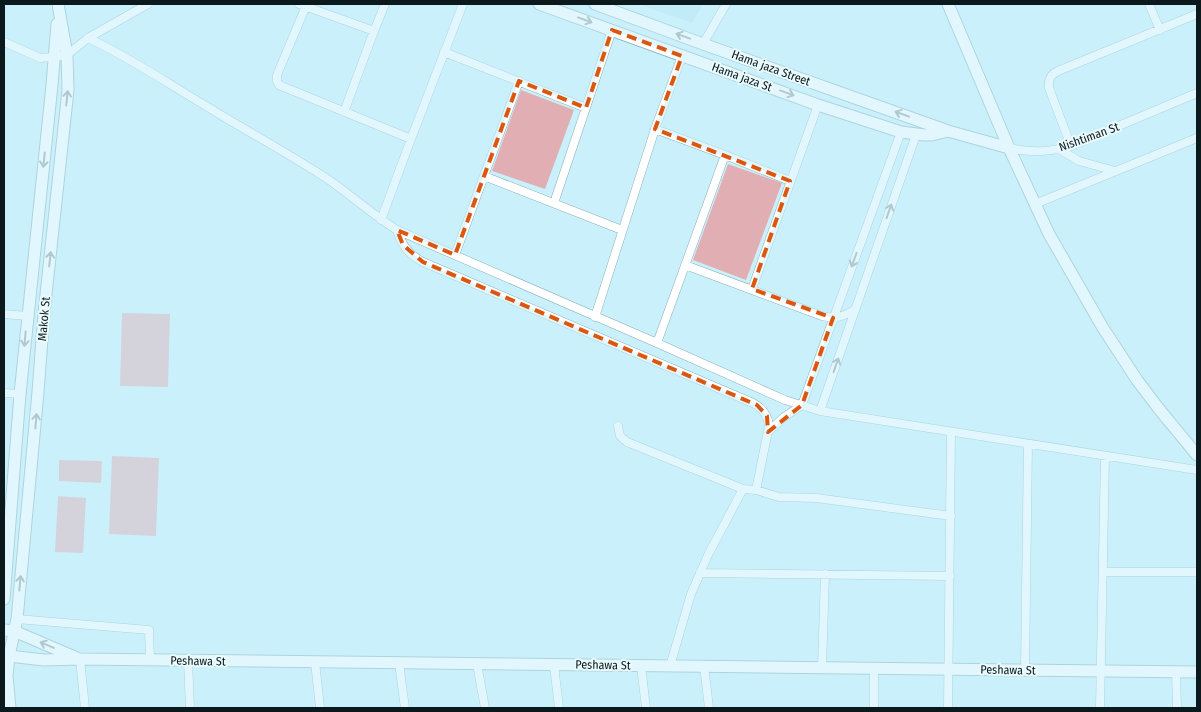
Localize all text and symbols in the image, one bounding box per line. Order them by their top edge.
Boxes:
one-way arrow [576,16,592,25]
one-way arrow [676,31,691,40]
street label: Hama jaza Street [730,47,812,89]
street label: Hama jaza St [710,59,774,95]
one-way arrow [779,89,794,98]
one-way arrow [62,90,72,106]
one-way arrow [894,109,910,119]
street label: Nishtiman St [1057,120,1121,154]
one-way arrow [39,152,49,168]
one-way arrow [885,204,894,220]
one-way arrow [45,252,55,268]
one-way arrow [849,252,858,267]
street label: Makok St [35,296,53,342]
one-way arrow [20,331,30,347]
one-way arrow [831,357,841,373]
one-way arrow [31,413,40,429]
one-way arrow [15,575,25,591]
one-way arrow [40,640,55,649]
street label: Peshawa St [170,654,226,668]
street label: Peshawa St [575,658,631,672]
street label: Peshawa St [980,663,1036,677]

